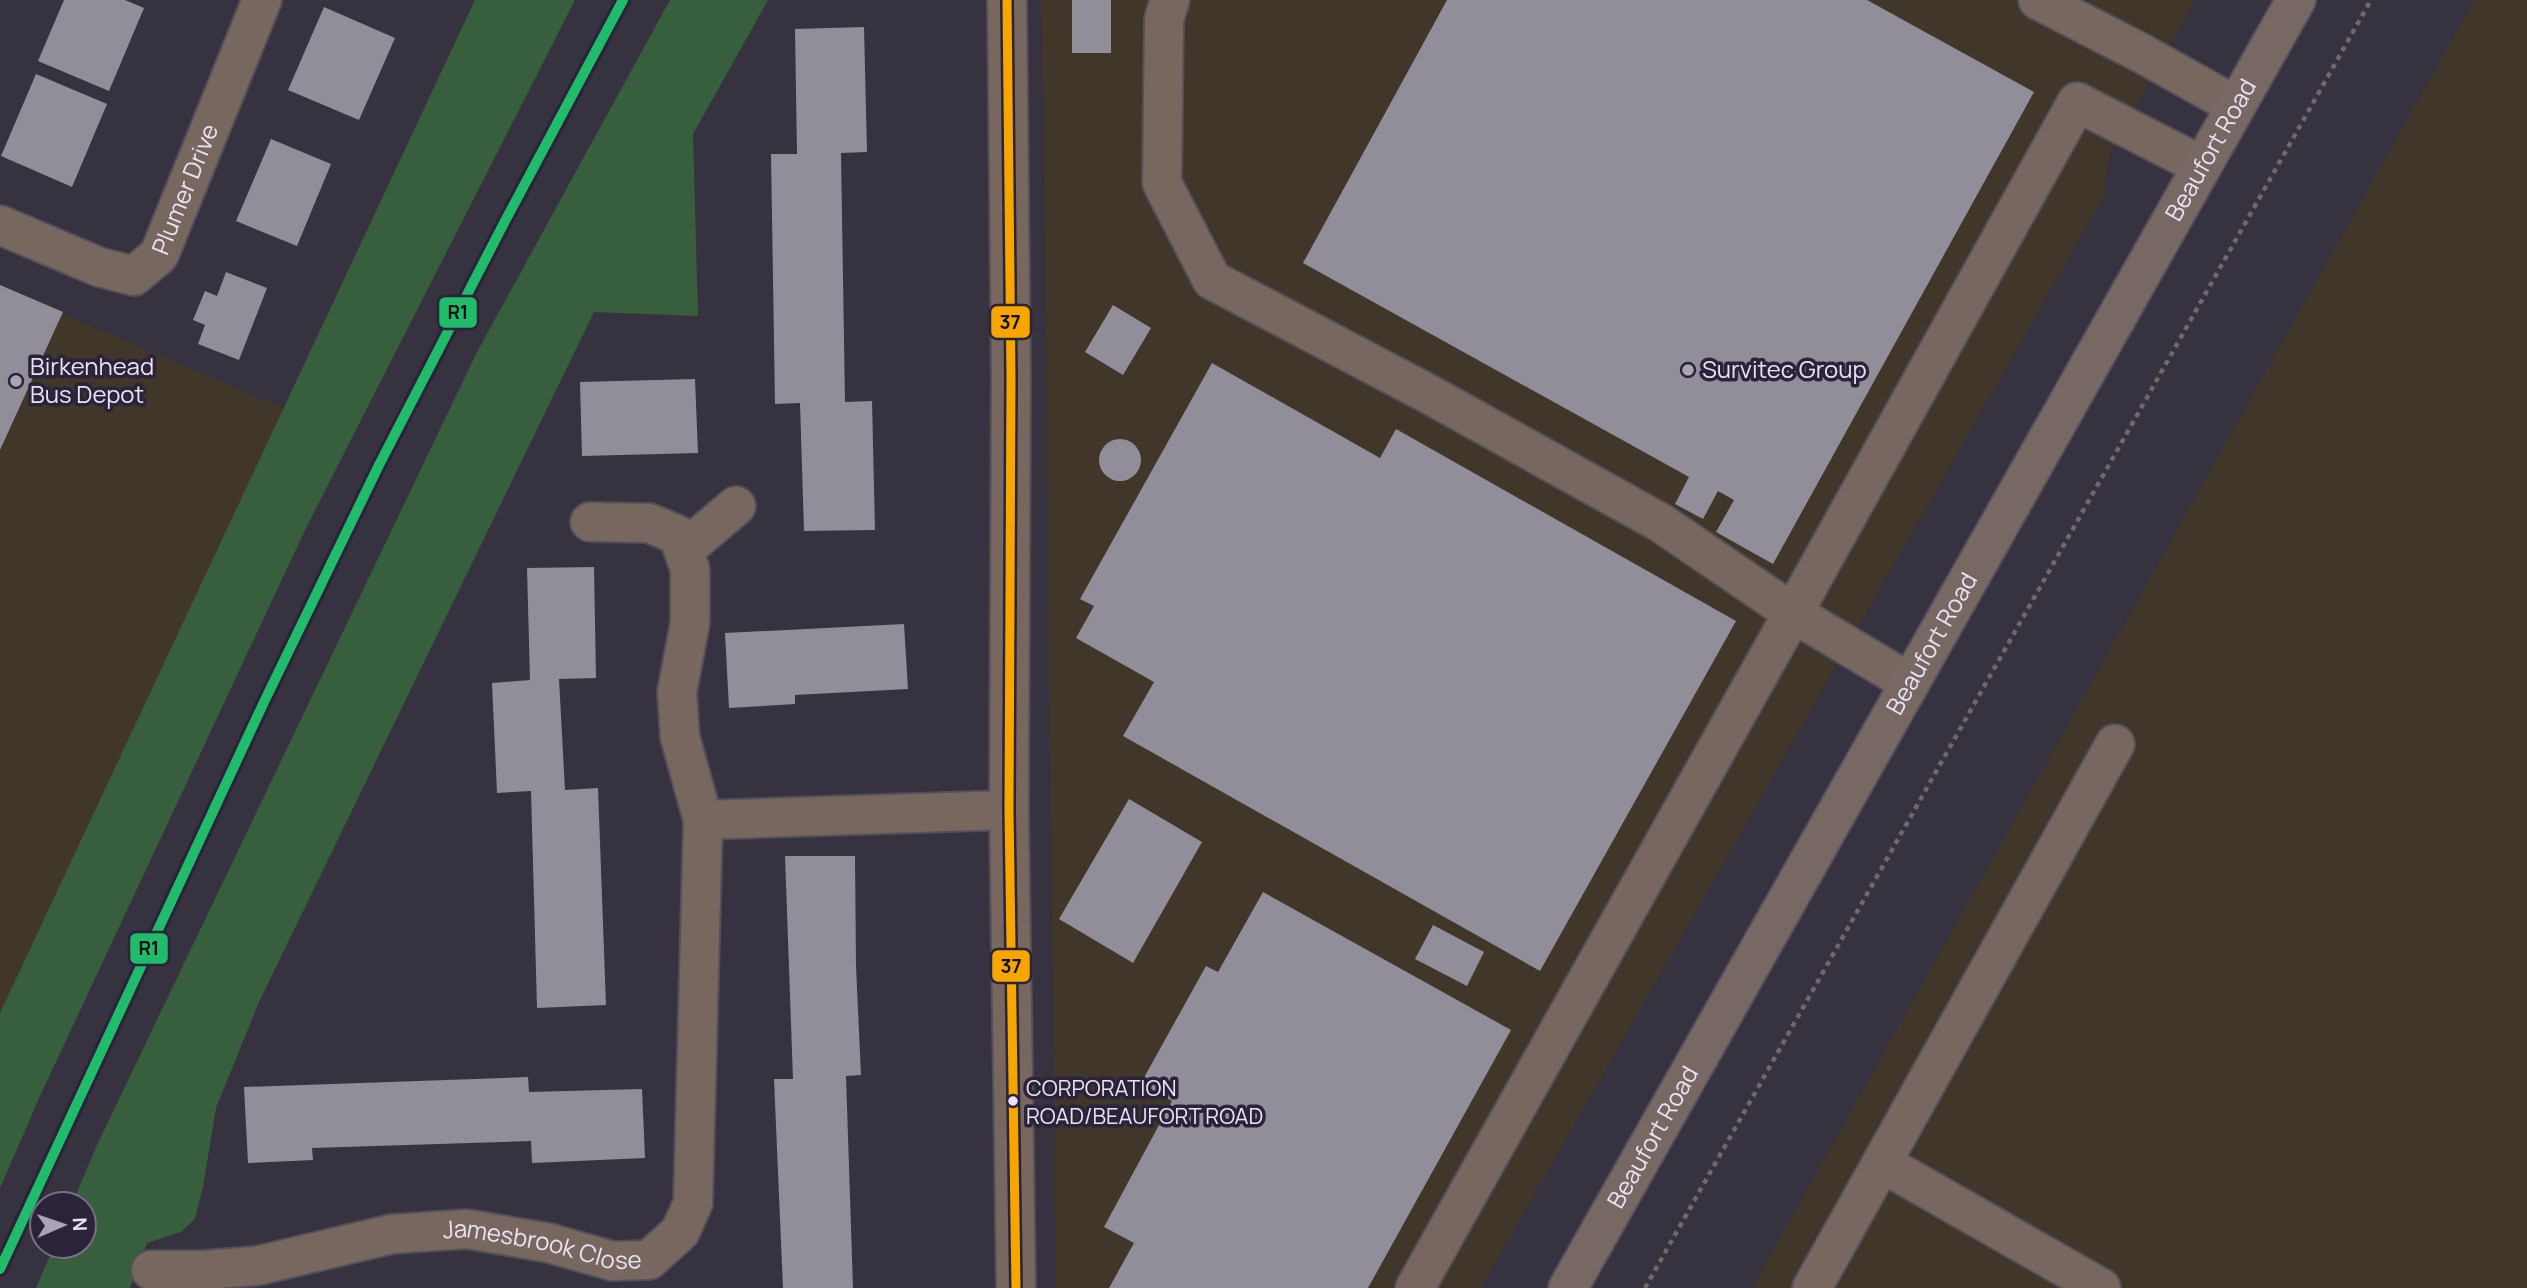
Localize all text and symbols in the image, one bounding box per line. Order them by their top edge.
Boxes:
street label: Beaufort Road [2156,72,2263,226]
street label: Plumer Drive [143,119,225,259]
line badge: R1 [438,296,478,329]
text: R1 [448,299,468,325]
line badge: 37 [990,305,1031,339]
text: 37 [999,309,1021,335]
place label: Birkenhead Bus Depot [30,349,154,410]
place label: Survitec Group [1702,352,1867,385]
marker: Survitec Group [1680,362,1696,378]
marker: Birkenhead Bus Depot [8,373,24,389]
street label: Beaufort Road [1877,566,1984,720]
line badge: R1 [129,932,169,965]
text: R1 [139,935,159,961]
line badge: 37 [991,949,1031,983]
text: 37 [1000,953,1022,979]
street label: Beaufort Road [1598,1060,1705,1214]
place label: CORPORATION ROAD/BEAUFORT ROAD [1026,1073,1263,1131]
marker: CORPORATION ROAD/BEAUFORT ROAD [1006,1094,1020,1108]
north arrow [28,1190,98,1260]
street label: Jamesbrook Close [441,1211,642,1276]
text: N [67,1217,93,1232]

